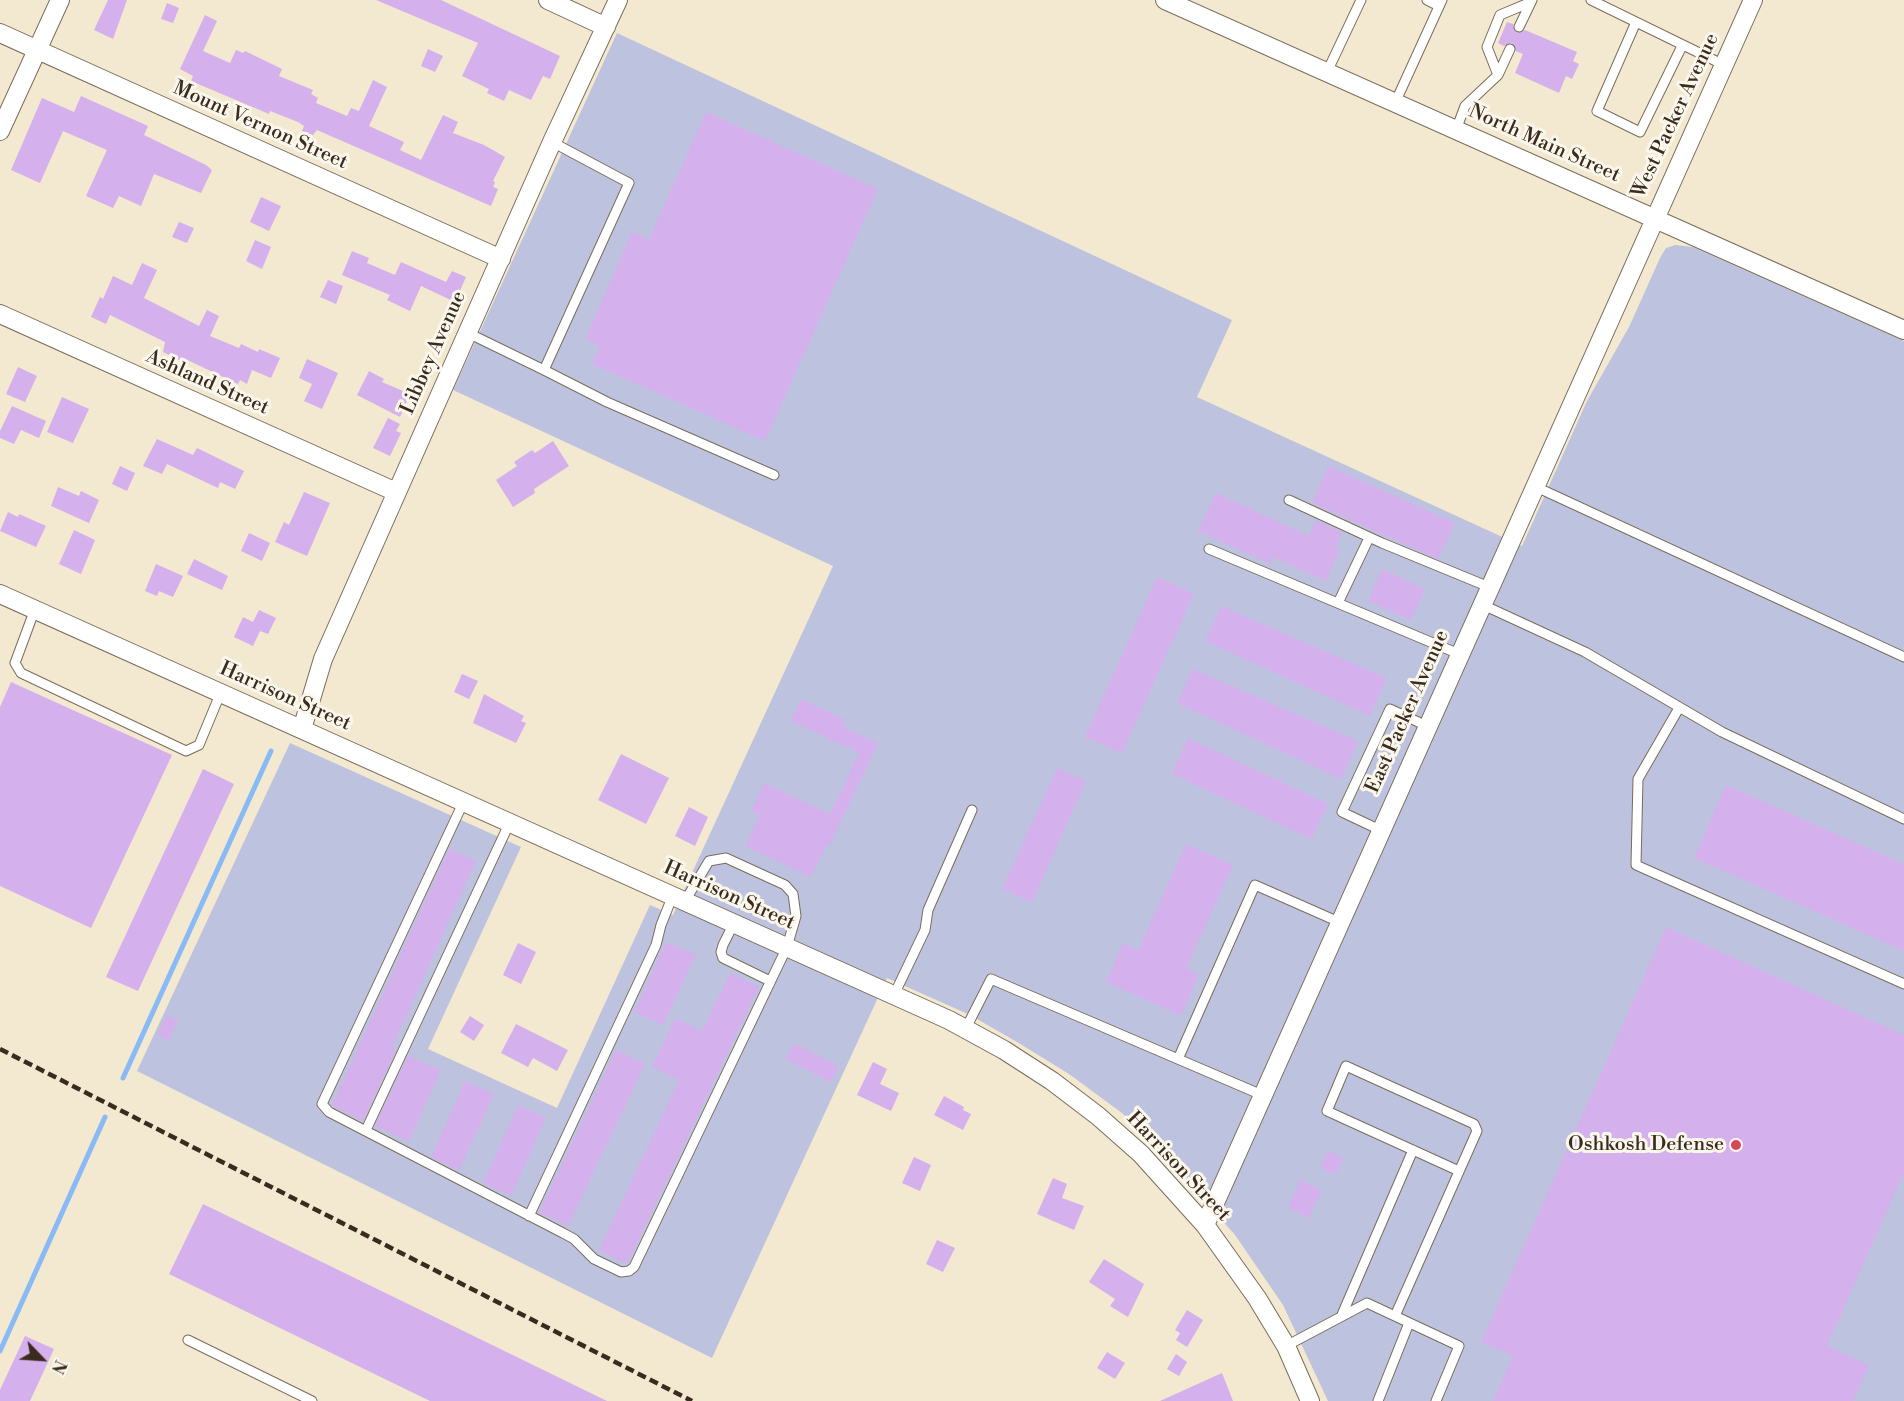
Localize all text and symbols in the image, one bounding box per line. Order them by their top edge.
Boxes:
street label: West Packer Avenue [1627,30,1725,202]
street label: Mount Vernon Street [169,77,351,175]
street label: North Main Street [1465,100,1623,188]
street label: Libbey Avenue [396,288,472,418]
street label: Ashland Street [142,345,272,421]
street label: East Packer Avenue [1361,627,1455,797]
street label: Harrison Street [216,657,354,737]
street label: Harrison Street [660,856,798,936]
street label: Harrison Street [1121,1107,1235,1227]
place label: Oshkosh Defense [1568,1133,1724,1157]
marker: Oshkosh Defense [1729,1138,1743,1152]
north arrow [12,1329,72,1389]
text: N [47,1357,70,1377]

